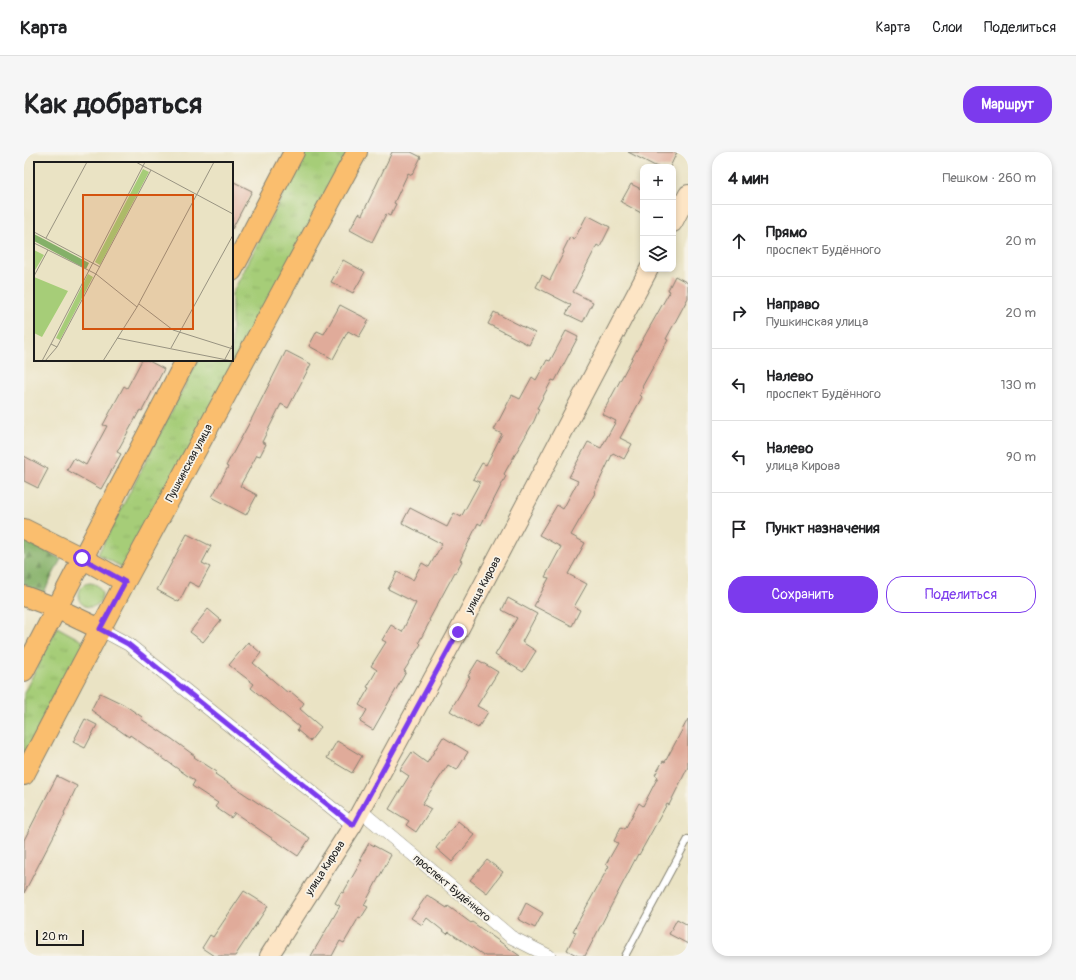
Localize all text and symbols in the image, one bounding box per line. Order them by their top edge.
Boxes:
text: Карта [20,16,67,40]
text: Карта [876,19,910,36]
text: Слои [932,19,962,36]
text: Поделиться [984,19,1056,36]
button: Маршрут [963,86,1052,123]
text: Как добраться [24,87,202,122]
inset map [34,162,233,361]
map controls [640,164,676,272]
button: + [640,164,676,200]
text: 4 мин [728,168,769,189]
text: Пешком · 260 m [942,170,1036,186]
button: − [640,200,676,236]
text: Прямо [766,223,807,242]
icon: ahead [728,230,750,252]
text: 20 m [1005,233,1036,249]
button: layers [640,236,676,272]
text: проспект Будённого [766,242,881,258]
text: Направо [766,295,820,314]
icon: right [728,302,750,324]
text: 20 m [1005,305,1036,321]
text: Пушкинская улица [766,314,868,330]
text: Налево [766,367,813,386]
icon: left [728,374,750,396]
text: 130 m [1000,377,1036,393]
text: проспект Будённого [766,386,881,402]
street label: Пушкинская улица [163,422,215,504]
text: Налево [766,439,813,458]
icon: left [728,446,750,468]
text: 90 m [1006,449,1036,465]
text: улица Кирова [766,458,840,474]
icon: arrive [728,518,750,540]
text: Пункт назначения [766,519,880,538]
route start [73,549,91,567]
street label: улица Кирова [462,554,503,617]
button: Сохранить [728,576,878,613]
button: Поделиться [886,576,1036,613]
route end [449,623,467,641]
street label: улица Кирова [302,838,348,899]
street label: проспект Будённого [411,852,494,924]
scale bar [36,928,84,947]
text: 20 m [42,930,68,943]

